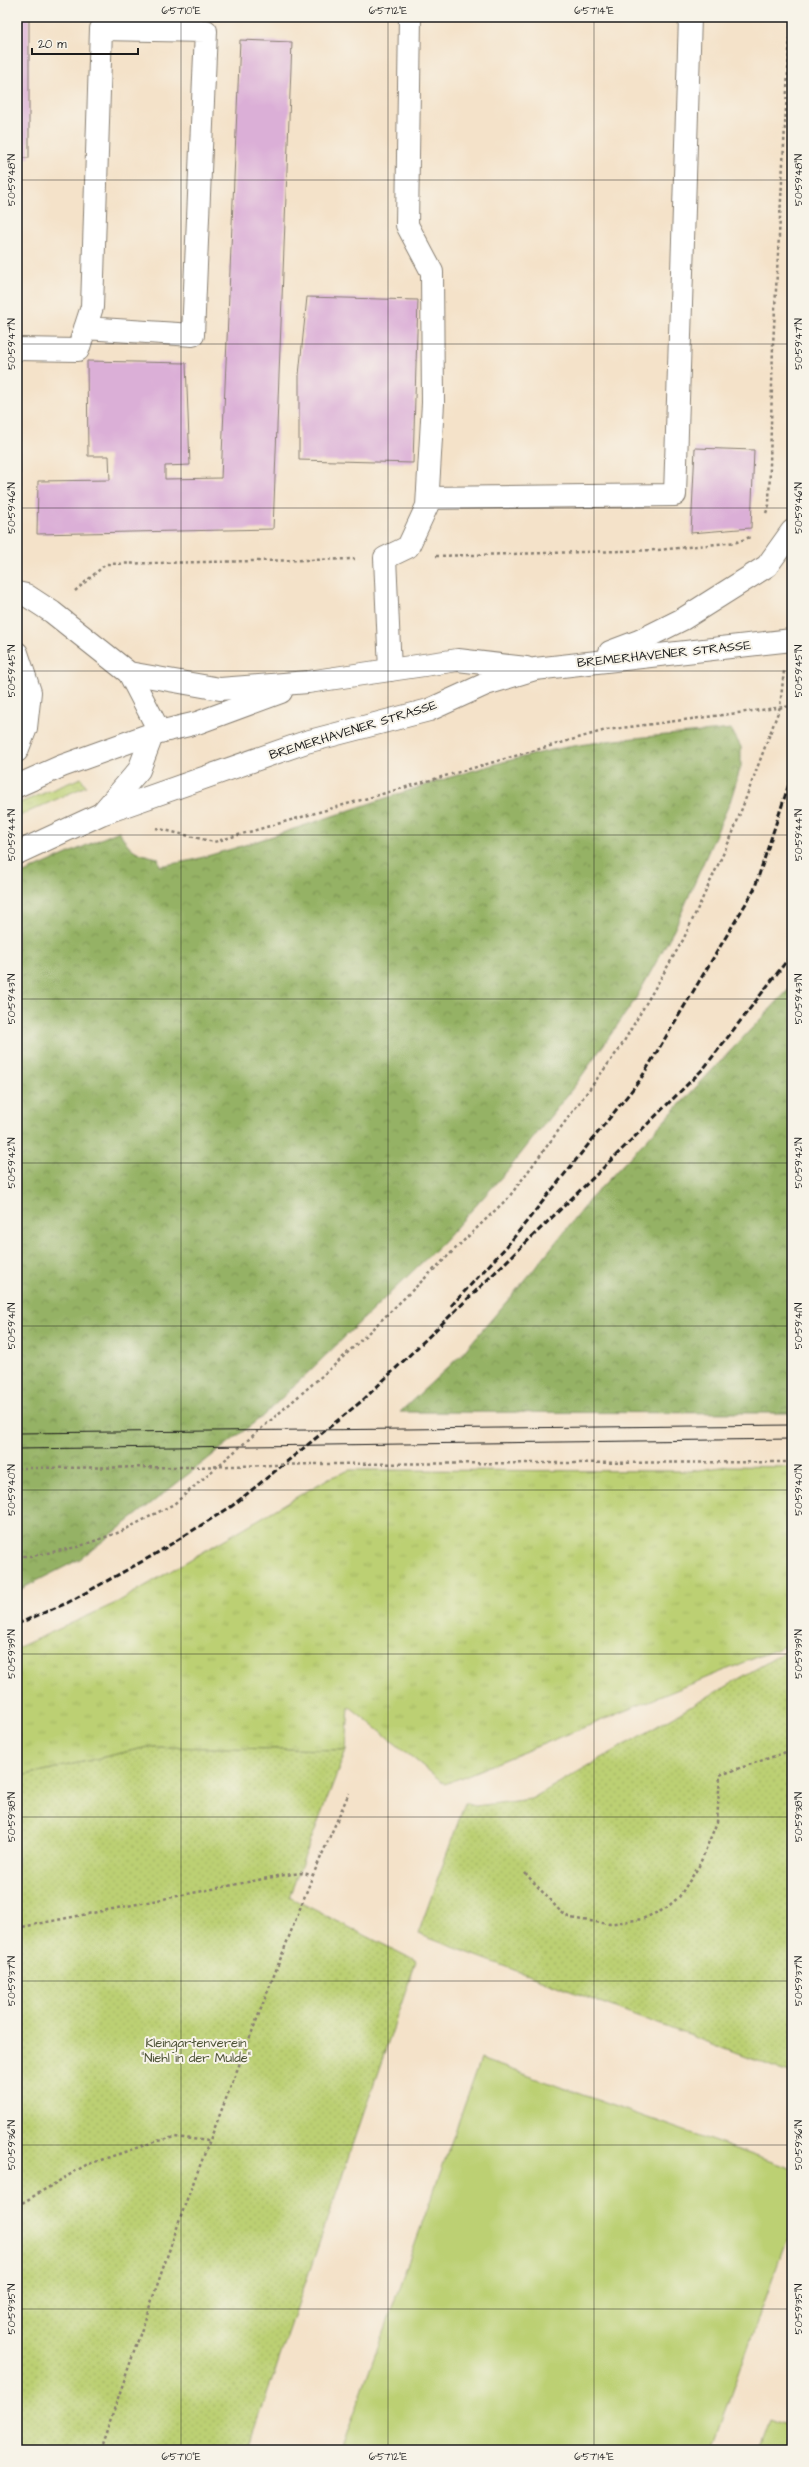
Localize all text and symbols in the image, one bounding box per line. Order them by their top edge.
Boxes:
text: 6°57'10"E [161,4,201,18]
text: 6°57'12"E [369,4,407,18]
text: 6°57'14"E [574,4,614,18]
scale bar [32,30,138,56]
text: 20 m [38,36,67,53]
text: 50°59'48"N [5,154,19,206]
text: 50°59'48"N [792,154,806,206]
text: 50°59'47"N [5,318,19,370]
text: 50°59'47"N [792,318,806,370]
text: 50°59'46"N [5,482,19,534]
text: 50°59'46"N [792,482,806,534]
street label: BREMERHAVENER STRASSE [576,636,752,672]
text: 50°59'45"N [5,645,19,697]
text: 50°59'45"N [792,645,806,697]
street label: BREMERHAVENER STRASSE [267,696,439,764]
text: 50°59'44"N [5,809,19,861]
text: 50°59'44"N [792,809,806,861]
text: 50°59'43"N [5,974,19,1024]
text: 50°59'43"N [792,974,806,1024]
text: 50°59'42"N [5,1137,19,1189]
text: 50°59'42"N [792,1137,806,1189]
text: 50°59'41"N [5,1303,19,1349]
text: 50°59'41"N [792,1303,806,1349]
text: 50°59'40"N [5,1464,19,1516]
text: 50°59'40"N [792,1464,806,1516]
text: 50°59'39"N [5,1629,19,1679]
text: 50°59'39"N [792,1629,806,1679]
text: 50°59'38"N [5,1792,19,1842]
text: 50°59'38"N [792,1792,806,1842]
text: 50°59'37"N [5,1956,19,2006]
text: 50°59'37"N [792,1956,806,2006]
park label: Kleingartenverein "Niehl in der Mulde" [141,2034,251,2067]
text: 50°59'36"N [5,2120,19,2170]
text: 50°59'36"N [792,2120,806,2170]
text: 50°59'35"N [5,2284,19,2334]
text: 50°59'35"N [792,2284,806,2334]
text: 6°57'10"E [161,2450,201,2464]
text: 6°57'12"E [369,2450,407,2464]
text: 6°57'14"E [574,2450,614,2464]

